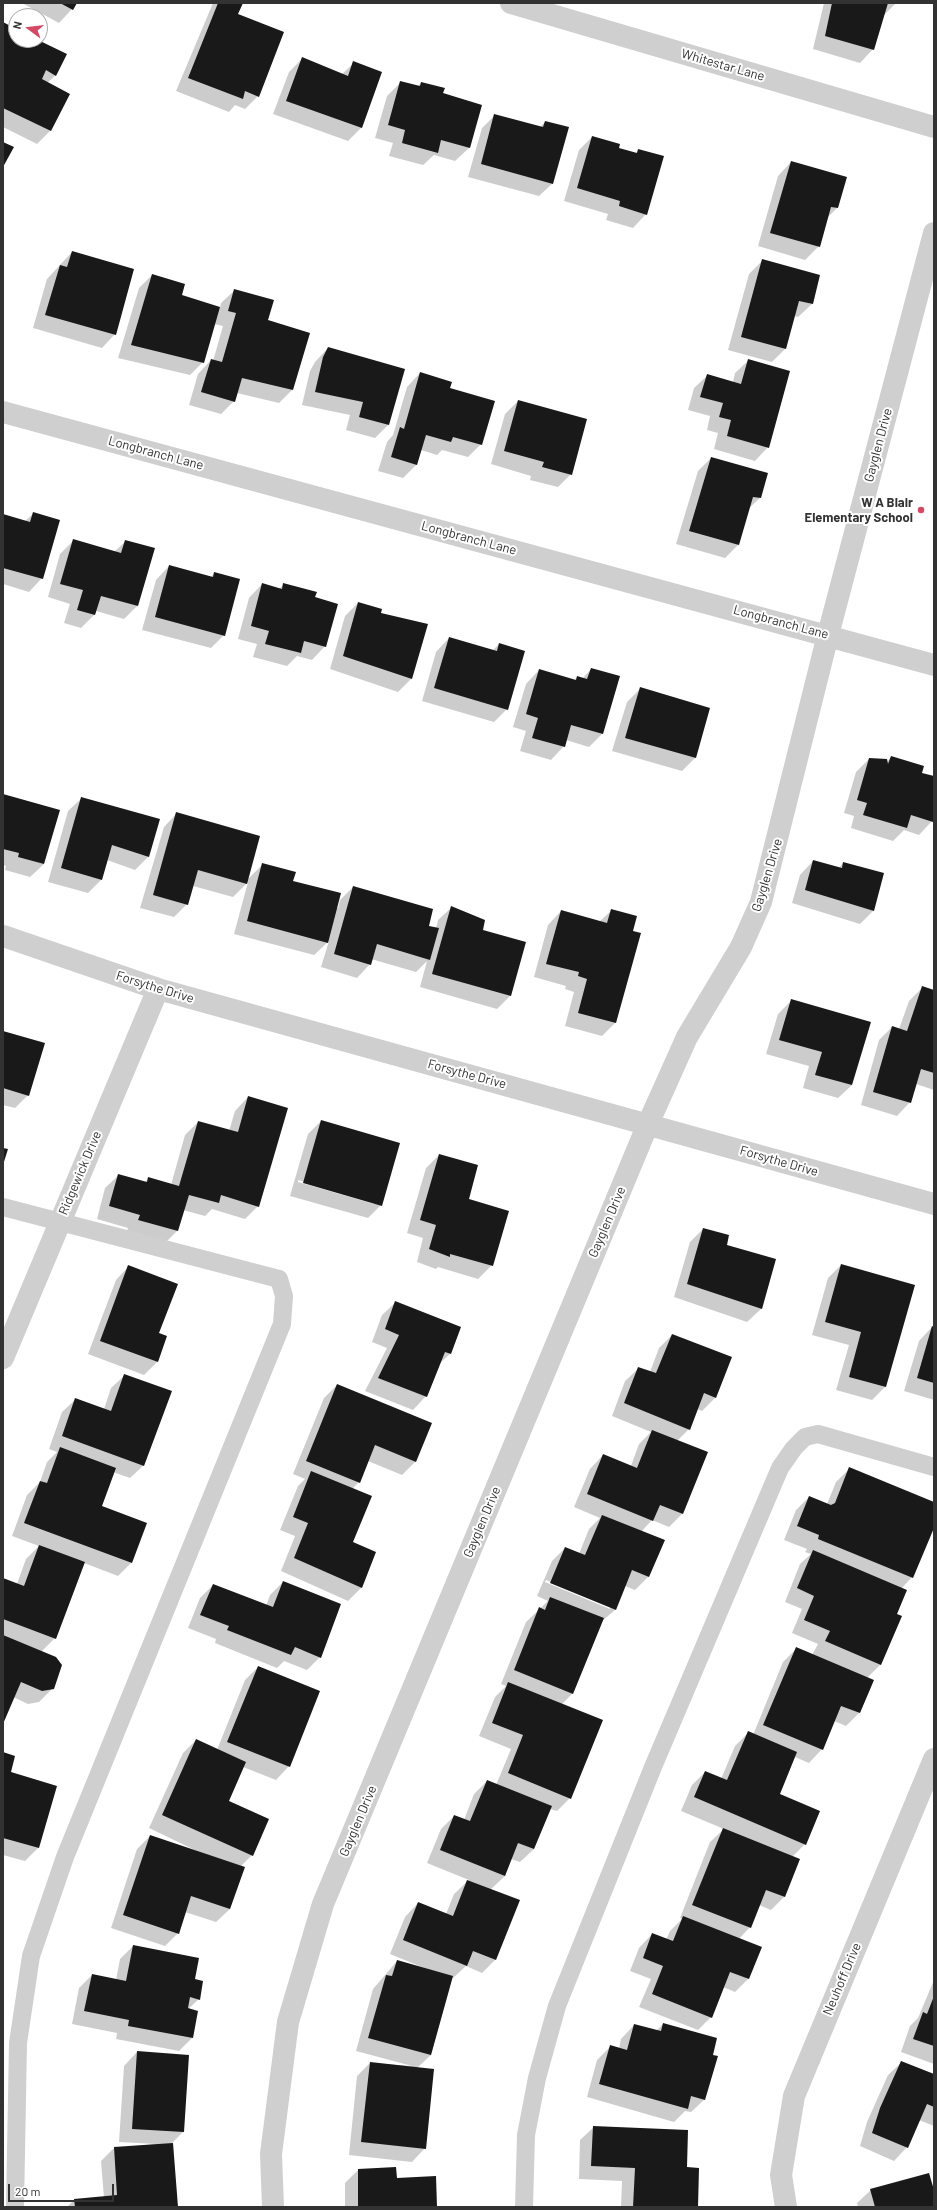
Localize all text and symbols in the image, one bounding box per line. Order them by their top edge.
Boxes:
north arrow [8,8,48,48]
text: N [10,20,24,30]
street label: Whitestar Lane [680,46,766,84]
street label: Gayglen Drive [861,406,895,484]
street label: Longbranch Lane [107,433,205,473]
place label: W A Blair Elementary School [805,495,913,526]
marker: W A Blair Elementary School [916,505,926,515]
street label: Longbranch Lane [420,518,518,558]
street label: Longbranch Lane [732,602,830,642]
street label: Gayglen Drive [748,837,786,913]
street label: Forsythe Drive [114,968,196,1006]
street label: Forsythe Drive [426,1056,508,1092]
street label: Ridgewick Drive [55,1129,105,1217]
street label: Forsythe Drive [738,1142,820,1180]
street label: Gayglen Drive [585,1184,629,1260]
street label: Gayglen Drive [460,1484,504,1560]
street label: Gayglen Drive [336,1783,380,1859]
street label: Neuhoff Drive [820,1940,864,2018]
scale bar [10,2176,116,2202]
text: 20 m [15,2184,41,2198]

